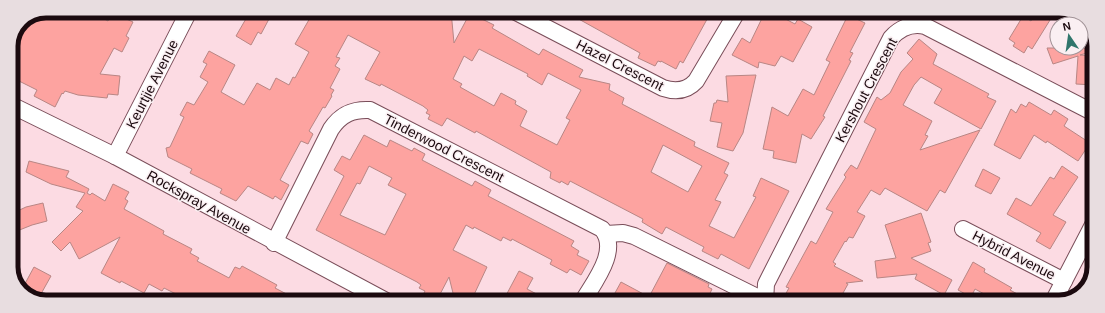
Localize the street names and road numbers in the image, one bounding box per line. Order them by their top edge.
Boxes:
street label: Kershout Crescent [832,35,900,145]
street label: Hazel Crescent [574,36,666,94]
street label: Keurtjie Avenue [123,37,181,131]
street label: Tinderwood Crescent [381,111,507,185]
street label: Rockspray Avenue [144,167,254,237]
street label: Hybrid Avenue [970,227,1058,283]

